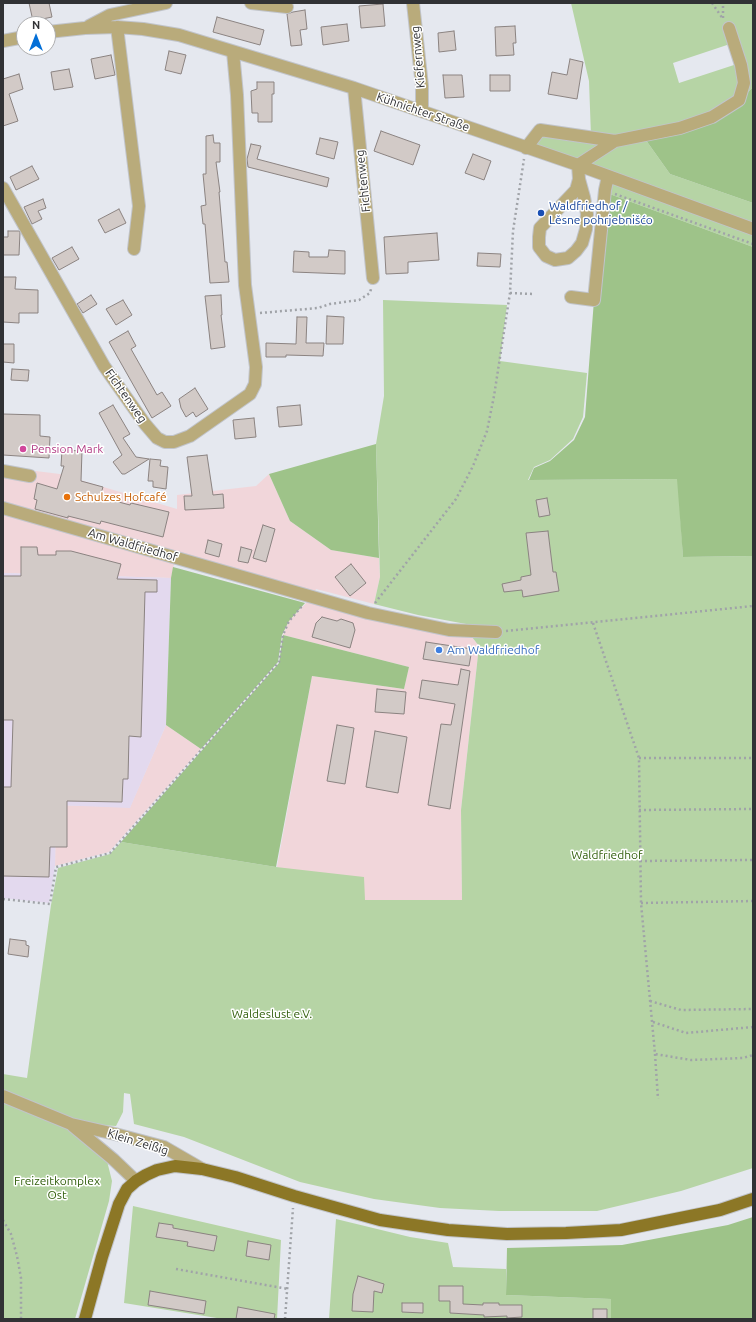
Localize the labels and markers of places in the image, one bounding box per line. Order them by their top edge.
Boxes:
place label: Waldfriedhof / Lěsne pohrjebnišćo [549,199,653,227]
marker: Waldfriedhof / Lěsne pohrjebnišćo [536,208,546,218]
place label: Pension Mark [31,442,103,456]
marker: Pension Mark [18,444,28,454]
place label: Schulzes Hofcafé [75,490,167,504]
marker: Schulzes Hofcafé [62,492,72,502]
place label: Am Waldfriedhof [447,643,539,657]
marker: Am Waldfriedhof [434,645,444,655]

